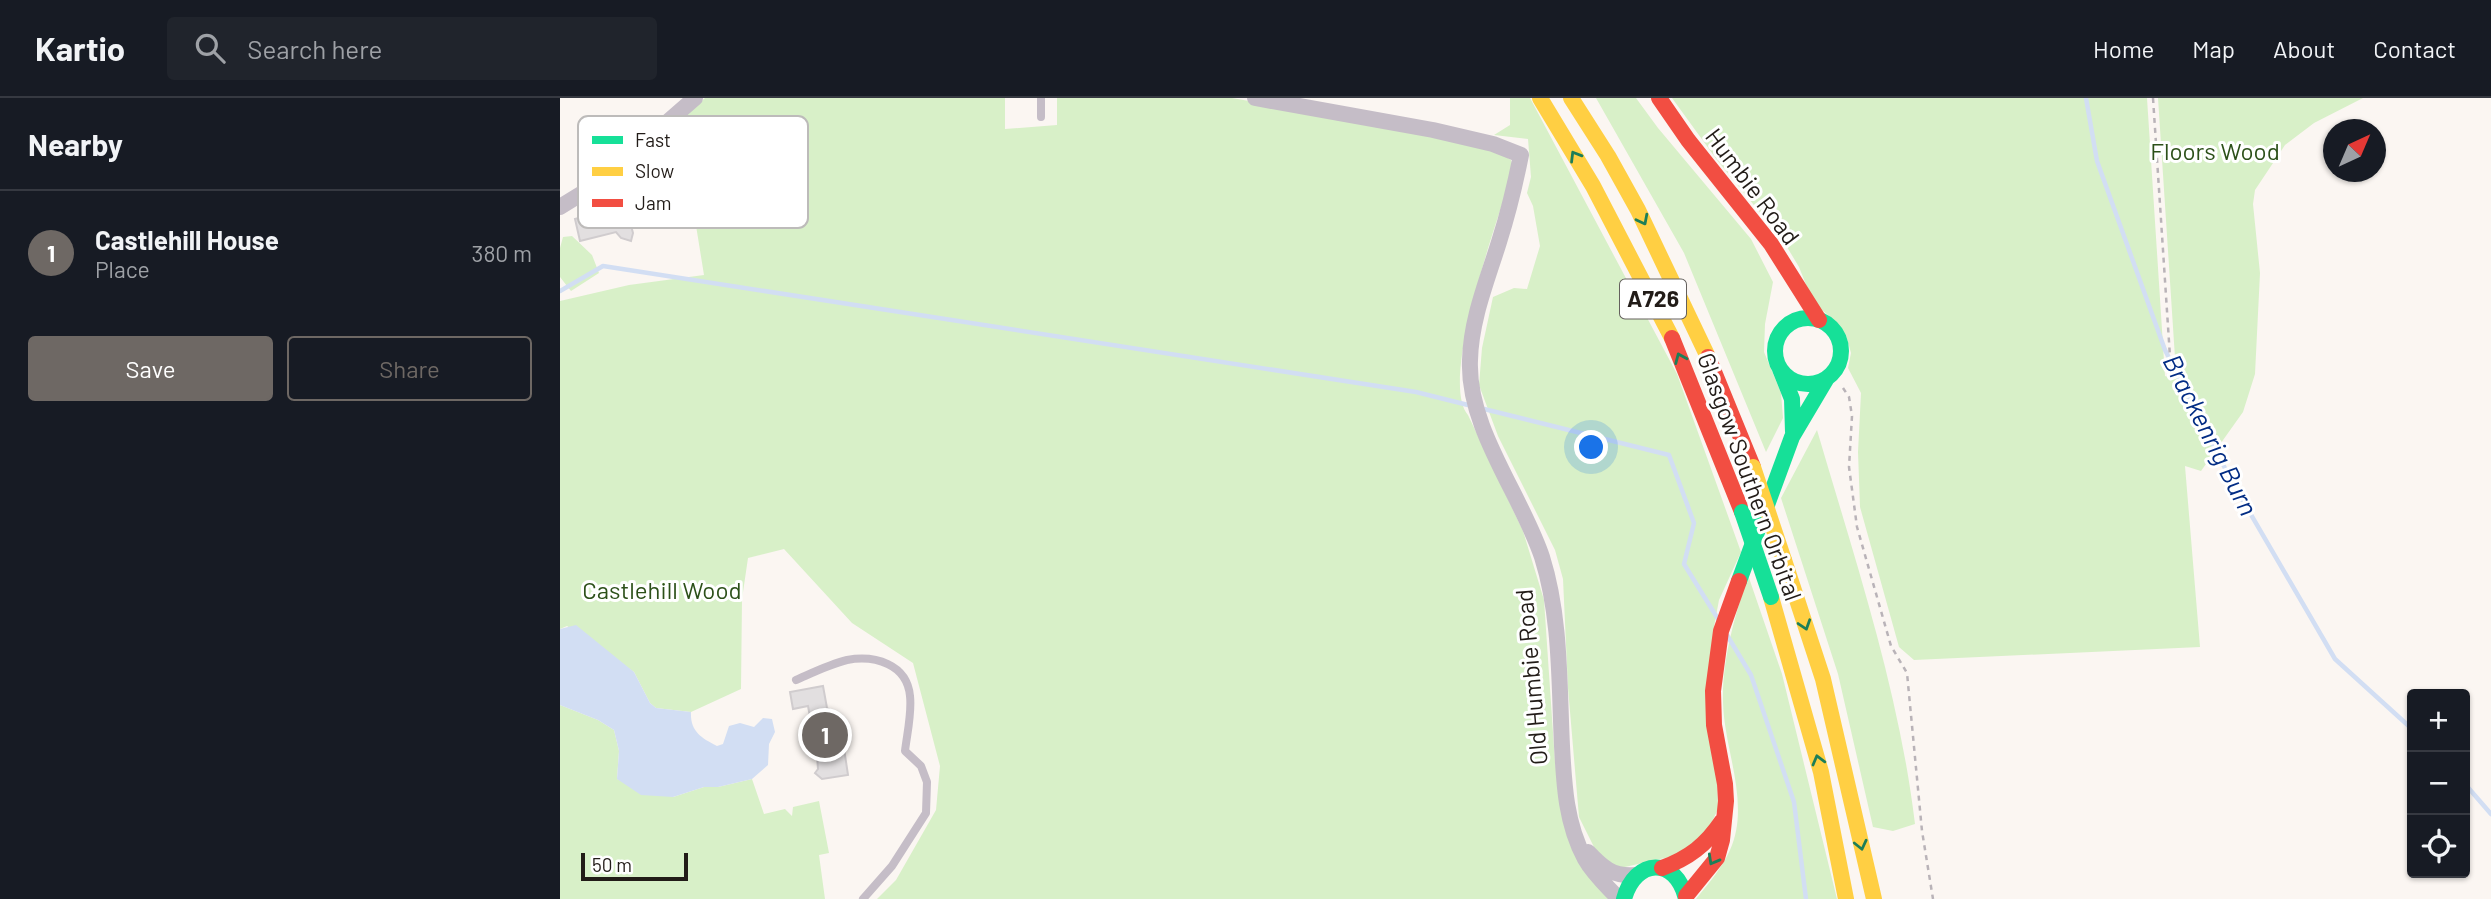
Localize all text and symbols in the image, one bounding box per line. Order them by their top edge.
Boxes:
search box [167,17,657,80]
text: Kartio [35,28,125,68]
icon: search [191,29,229,67]
text: Search here [247,33,382,64]
text: Home [2093,34,2154,63]
text: Map [2192,34,2235,63]
text: About [2273,34,2335,63]
text: Contact [2373,34,2456,63]
legend [578,116,808,228]
north arrow [2323,119,2386,182]
street label: Humbie Road [1700,122,1806,250]
text: Nearby [28,126,123,162]
text: Fast [635,128,671,151]
park label: Floors Wood [2150,136,2280,165]
one-way arrow [1570,151,1583,164]
text: Slow [635,159,674,182]
text: Jam [635,191,671,214]
one-way arrow [1634,213,1648,225]
text: Castlehill House [95,224,279,255]
text: 1 [47,239,55,267]
text: 380 m [472,239,532,267]
text: Place [95,255,150,283]
road number: A726 [1620,280,1686,318]
button: Save [28,336,273,401]
button: Share [287,336,532,401]
street label: Glasgow Southern Orbital [1692,349,1809,604]
water label: Brackenrig Burn [2157,349,2265,520]
one-way arrow [1674,352,1688,365]
your location [1574,430,1608,464]
park label: Castlehill Wood [582,575,742,604]
street label: Old Humbie Road [1508,588,1553,766]
one-way arrow [1797,618,1811,631]
map controls [2407,689,2470,878]
button: + [2407,689,2470,752]
pin: 1 [802,709,848,761]
button: − [2407,752,2470,815]
one-way arrow [1812,754,1826,766]
button: locate [2407,815,2470,878]
one-way arrow [1853,839,1867,851]
scale bar [581,850,688,882]
text: 50 m [592,853,632,876]
one-way arrow [1708,853,1722,866]

